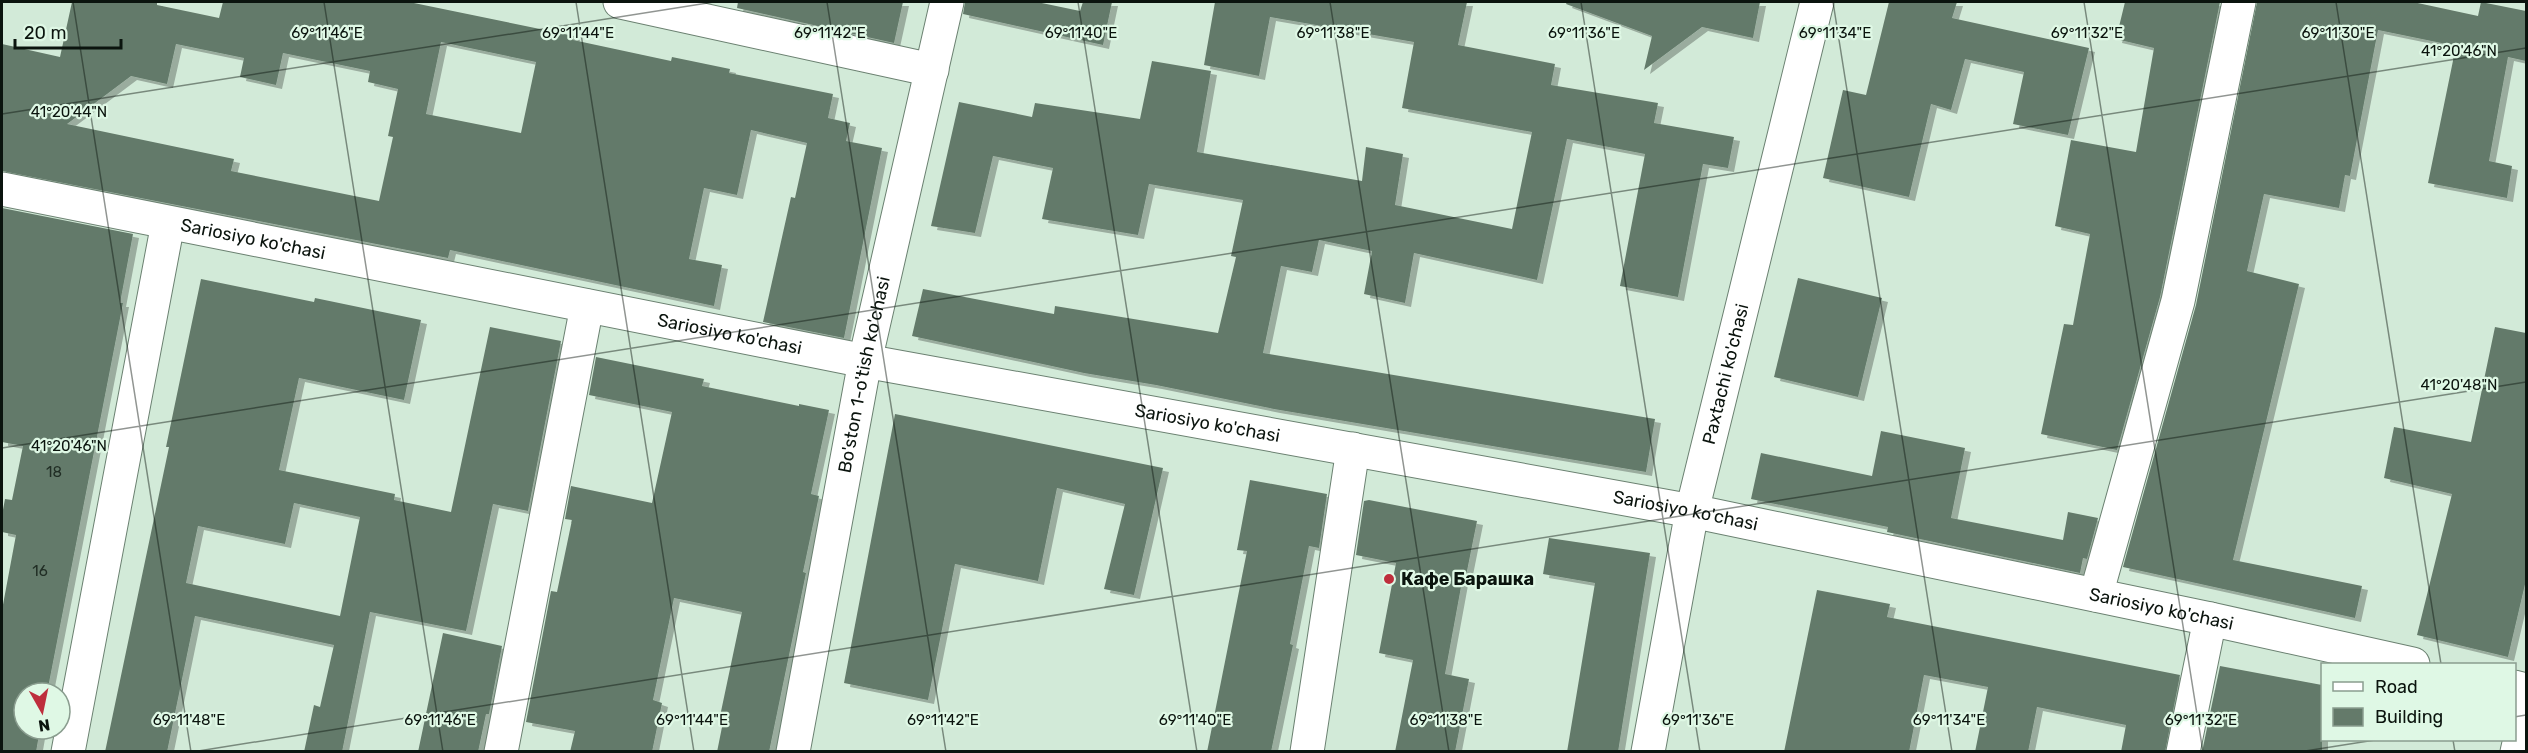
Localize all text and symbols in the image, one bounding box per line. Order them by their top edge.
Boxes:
scale bar [15,12,122,50]
text: 20 m [24,22,66,44]
text: 69°11'46"E [291,24,363,42]
text: 69°11'44"E [542,24,614,42]
text: 69°11'42"E [794,24,866,42]
text: 69°11'40"E [1045,24,1117,42]
text: 69°11'38"E [1296,24,1370,42]
text: 69°11'36"E [1548,24,1620,42]
text: 69°11'34"E [1799,24,1871,42]
text: 69°11'32"E [2051,24,2123,42]
text: 69°11'30"E [2301,24,2375,42]
text: 41°20'46"N [2421,42,2497,60]
text: 41°20'44"N [31,103,107,121]
street label: Sariosiyo ko'chasi [179,214,327,264]
street label: Bo'ston 1-o'tish ko'chasi [834,274,895,475]
street label: Paxtachi ko'chasi [1698,301,1754,447]
street label: Sariosiyo ko'chasi [655,309,804,359]
text: 41°20'48"N [2421,376,2497,394]
street label: Sariosiyo ko'chasi [1133,399,1282,447]
text: 41°20'46"N [31,437,107,455]
house number: 18 [46,463,62,481]
street label: Sariosiyo ko'chasi [1611,486,1760,535]
house number: 16 [32,562,48,580]
place label: Кафе Барашка [1401,568,1534,590]
marker: Кафе Барашка [1382,572,1396,586]
street label: Sariosiyo ko'chasi [2087,583,2236,635]
legend [2321,663,2516,741]
text: Road [2375,676,2418,698]
north arrow [12,681,72,741]
text: Building [2375,706,2443,728]
text: 69°11'48"E [153,711,225,729]
text: 69°11'46"E [404,711,476,729]
text: 69°11'44"E [656,711,728,729]
text: 69°11'42"E [907,711,979,729]
text: 69°11'40"E [1159,711,1231,729]
text: 69°11'38"E [1409,711,1483,729]
text: 69°11'36"E [1662,711,1734,729]
text: 69°11'34"E [1913,711,1985,729]
text: 69°11'32"E [2165,711,2237,729]
text: N [37,715,51,736]

